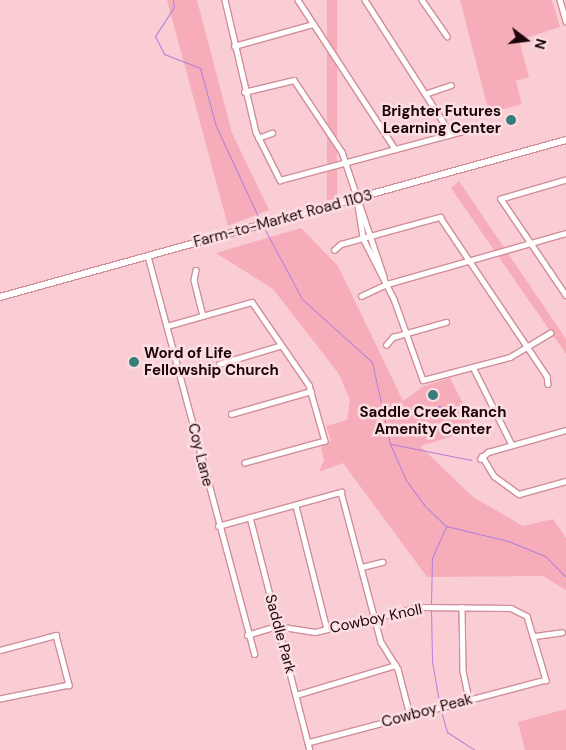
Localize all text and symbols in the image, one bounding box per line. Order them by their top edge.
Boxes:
north arrow [501,15,551,65]
text: N [530,37,551,51]
place label: Brighter Futures Learning Center [382,102,501,137]
marker: Brighter Futures Learning Center [505,114,517,126]
street label: Farm-to-Market Road 1103 [192,186,374,252]
place label: Word of Life Fellowship Church [144,344,279,379]
marker: Word of Life Fellowship Church [128,356,140,368]
marker: Saddle Creek Ranch Amenity Center [427,389,439,401]
place label: Saddle Creek Ranch Amenity Center [360,403,506,438]
street label: Coy Lane [183,421,217,489]
street label: Saddle Park [261,592,299,676]
street label: Cowboy Knoll [328,600,424,638]
street label: Cowboy Peak [380,690,474,732]

